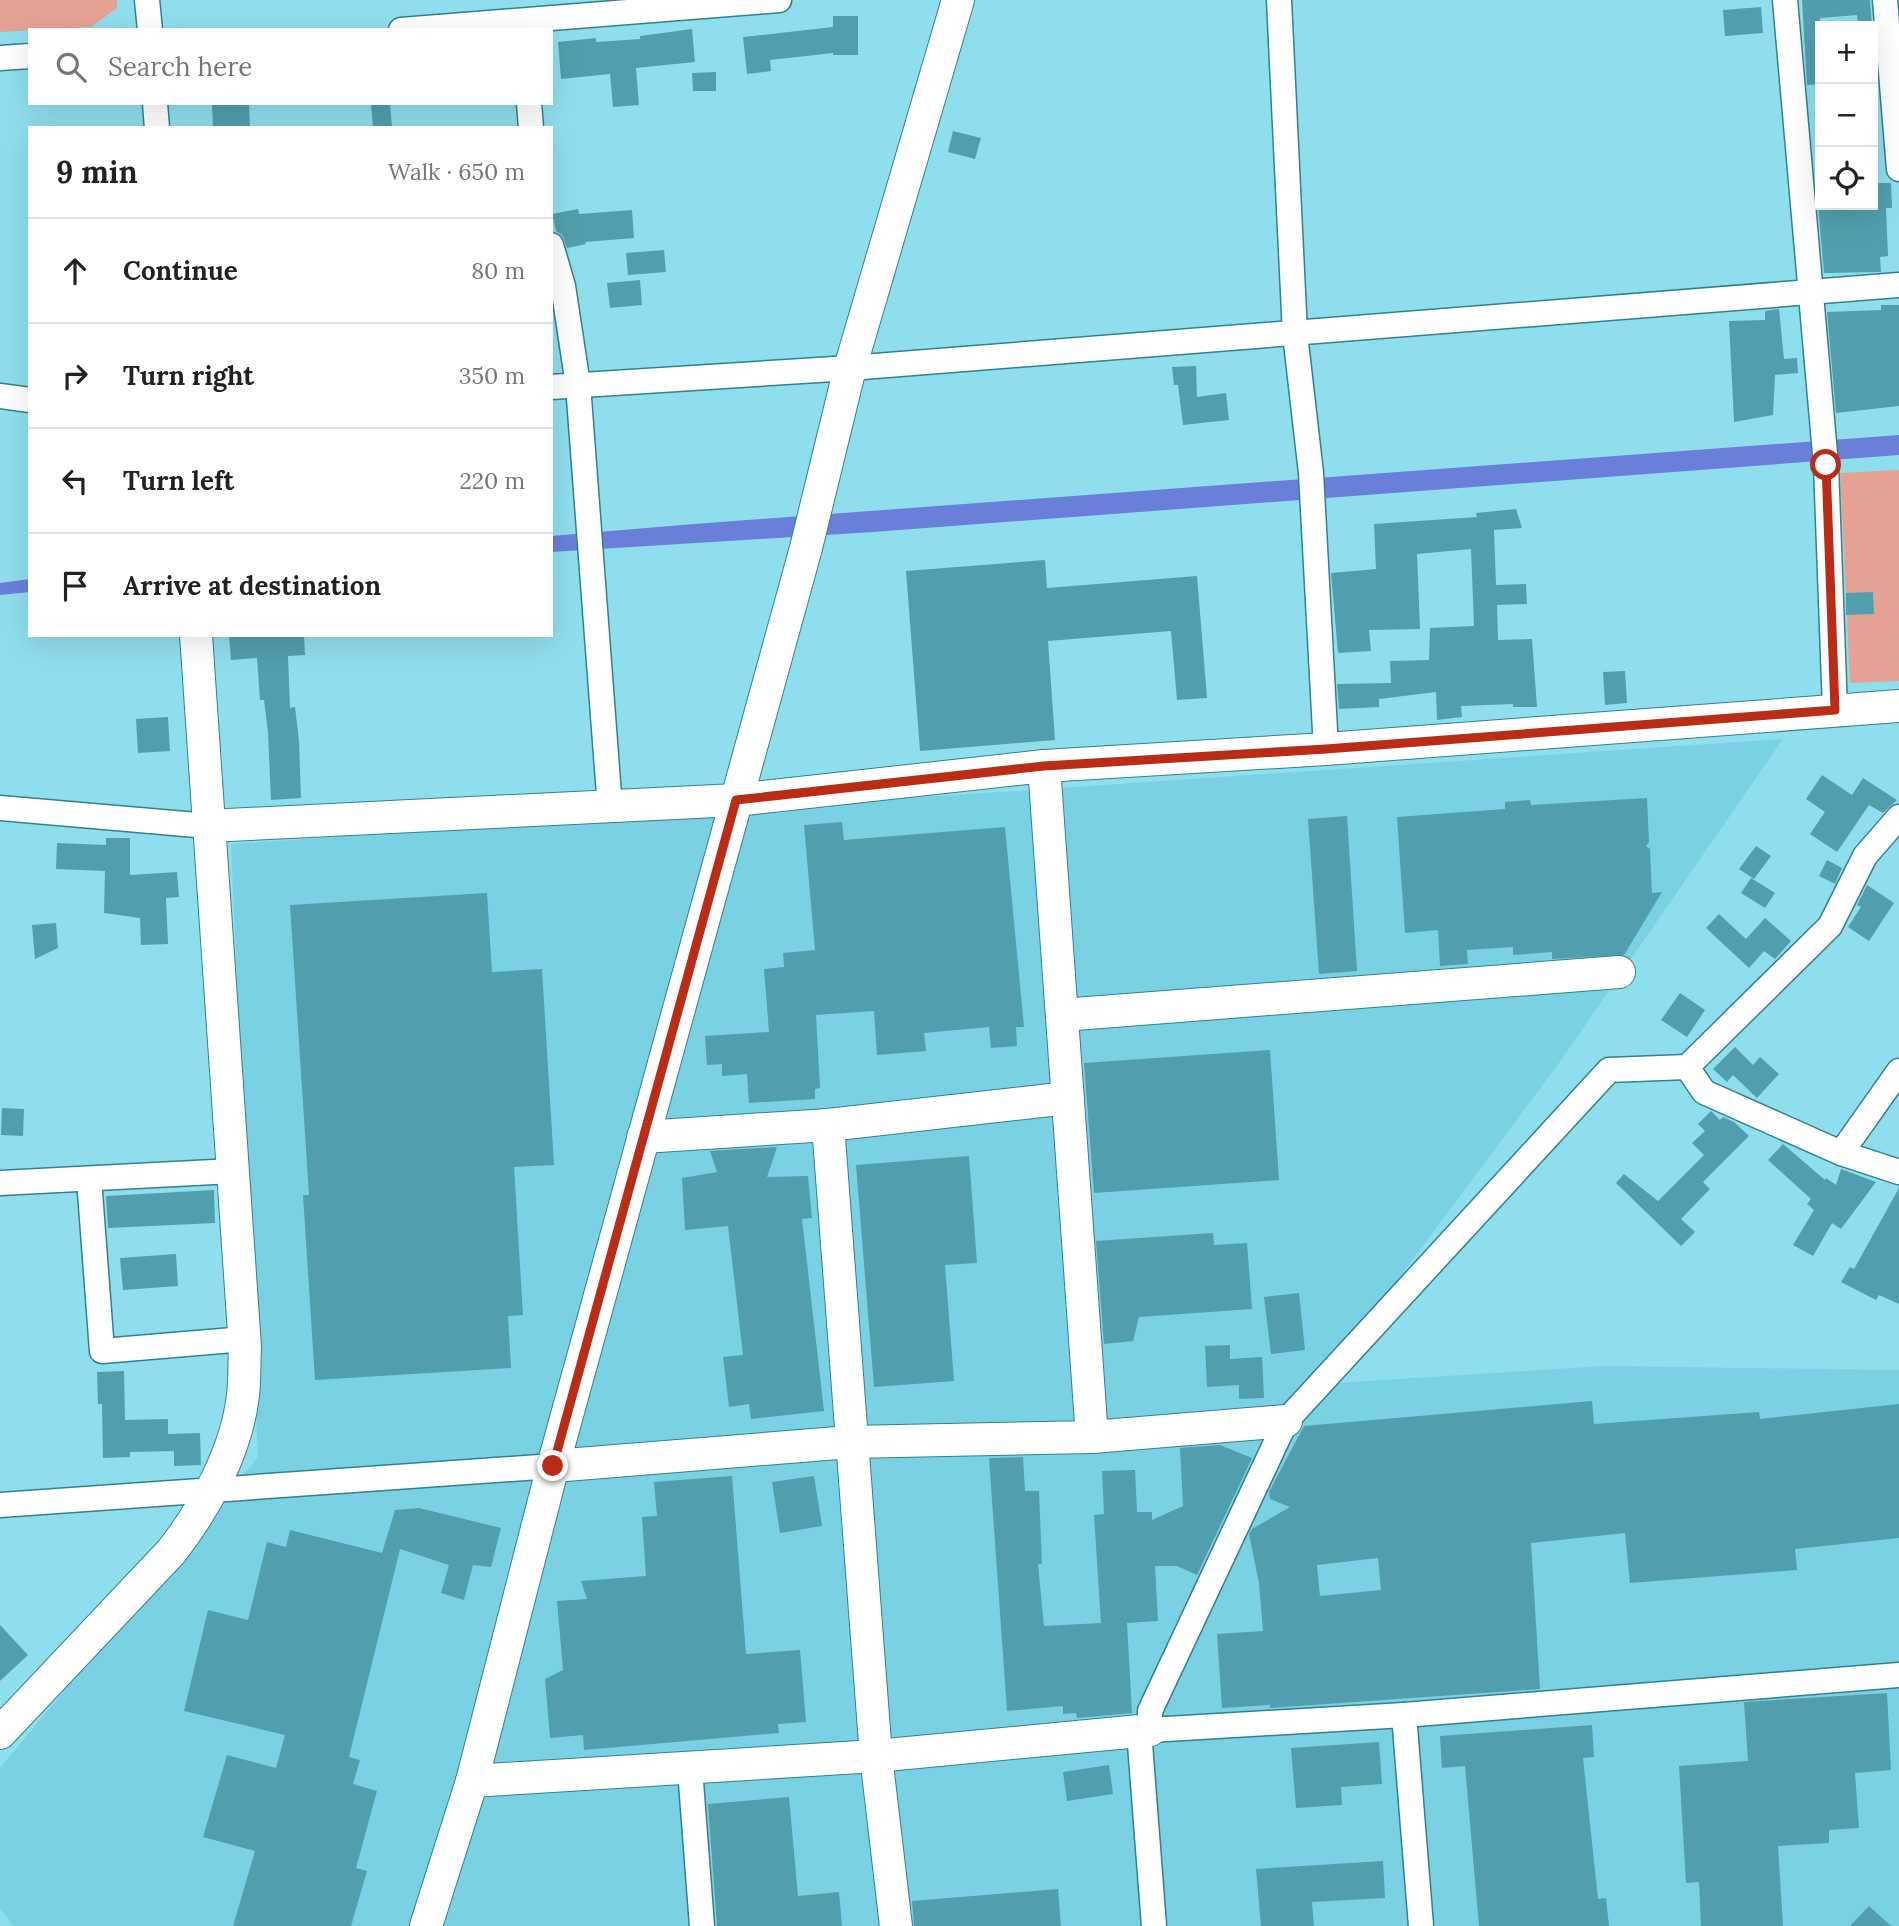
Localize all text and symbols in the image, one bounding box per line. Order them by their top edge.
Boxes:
map controls [1815,21,1878,210]
button: + [1815,21,1878,84]
search box [28,28,553,105]
icon: search [52,48,90,86]
text: Search here [108,50,252,83]
button: − [1815,84,1878,147]
button: locate [1815,147,1878,210]
text: 9 min [56,153,138,191]
text: Walk · 650 m [388,157,525,186]
icon: ahead [56,252,94,290]
text: Continue [123,254,238,287]
text: 80 m [471,256,525,285]
icon: right [56,357,94,395]
text: Turn right [123,359,254,392]
text: 350 m [459,361,525,390]
route start [1810,449,1841,480]
icon: left [56,462,94,500]
text: Turn left [123,464,234,497]
text: 220 m [459,466,525,495]
icon: arrive [56,567,94,605]
text: Arrive at destination [123,569,381,602]
route end [537,1450,568,1481]

